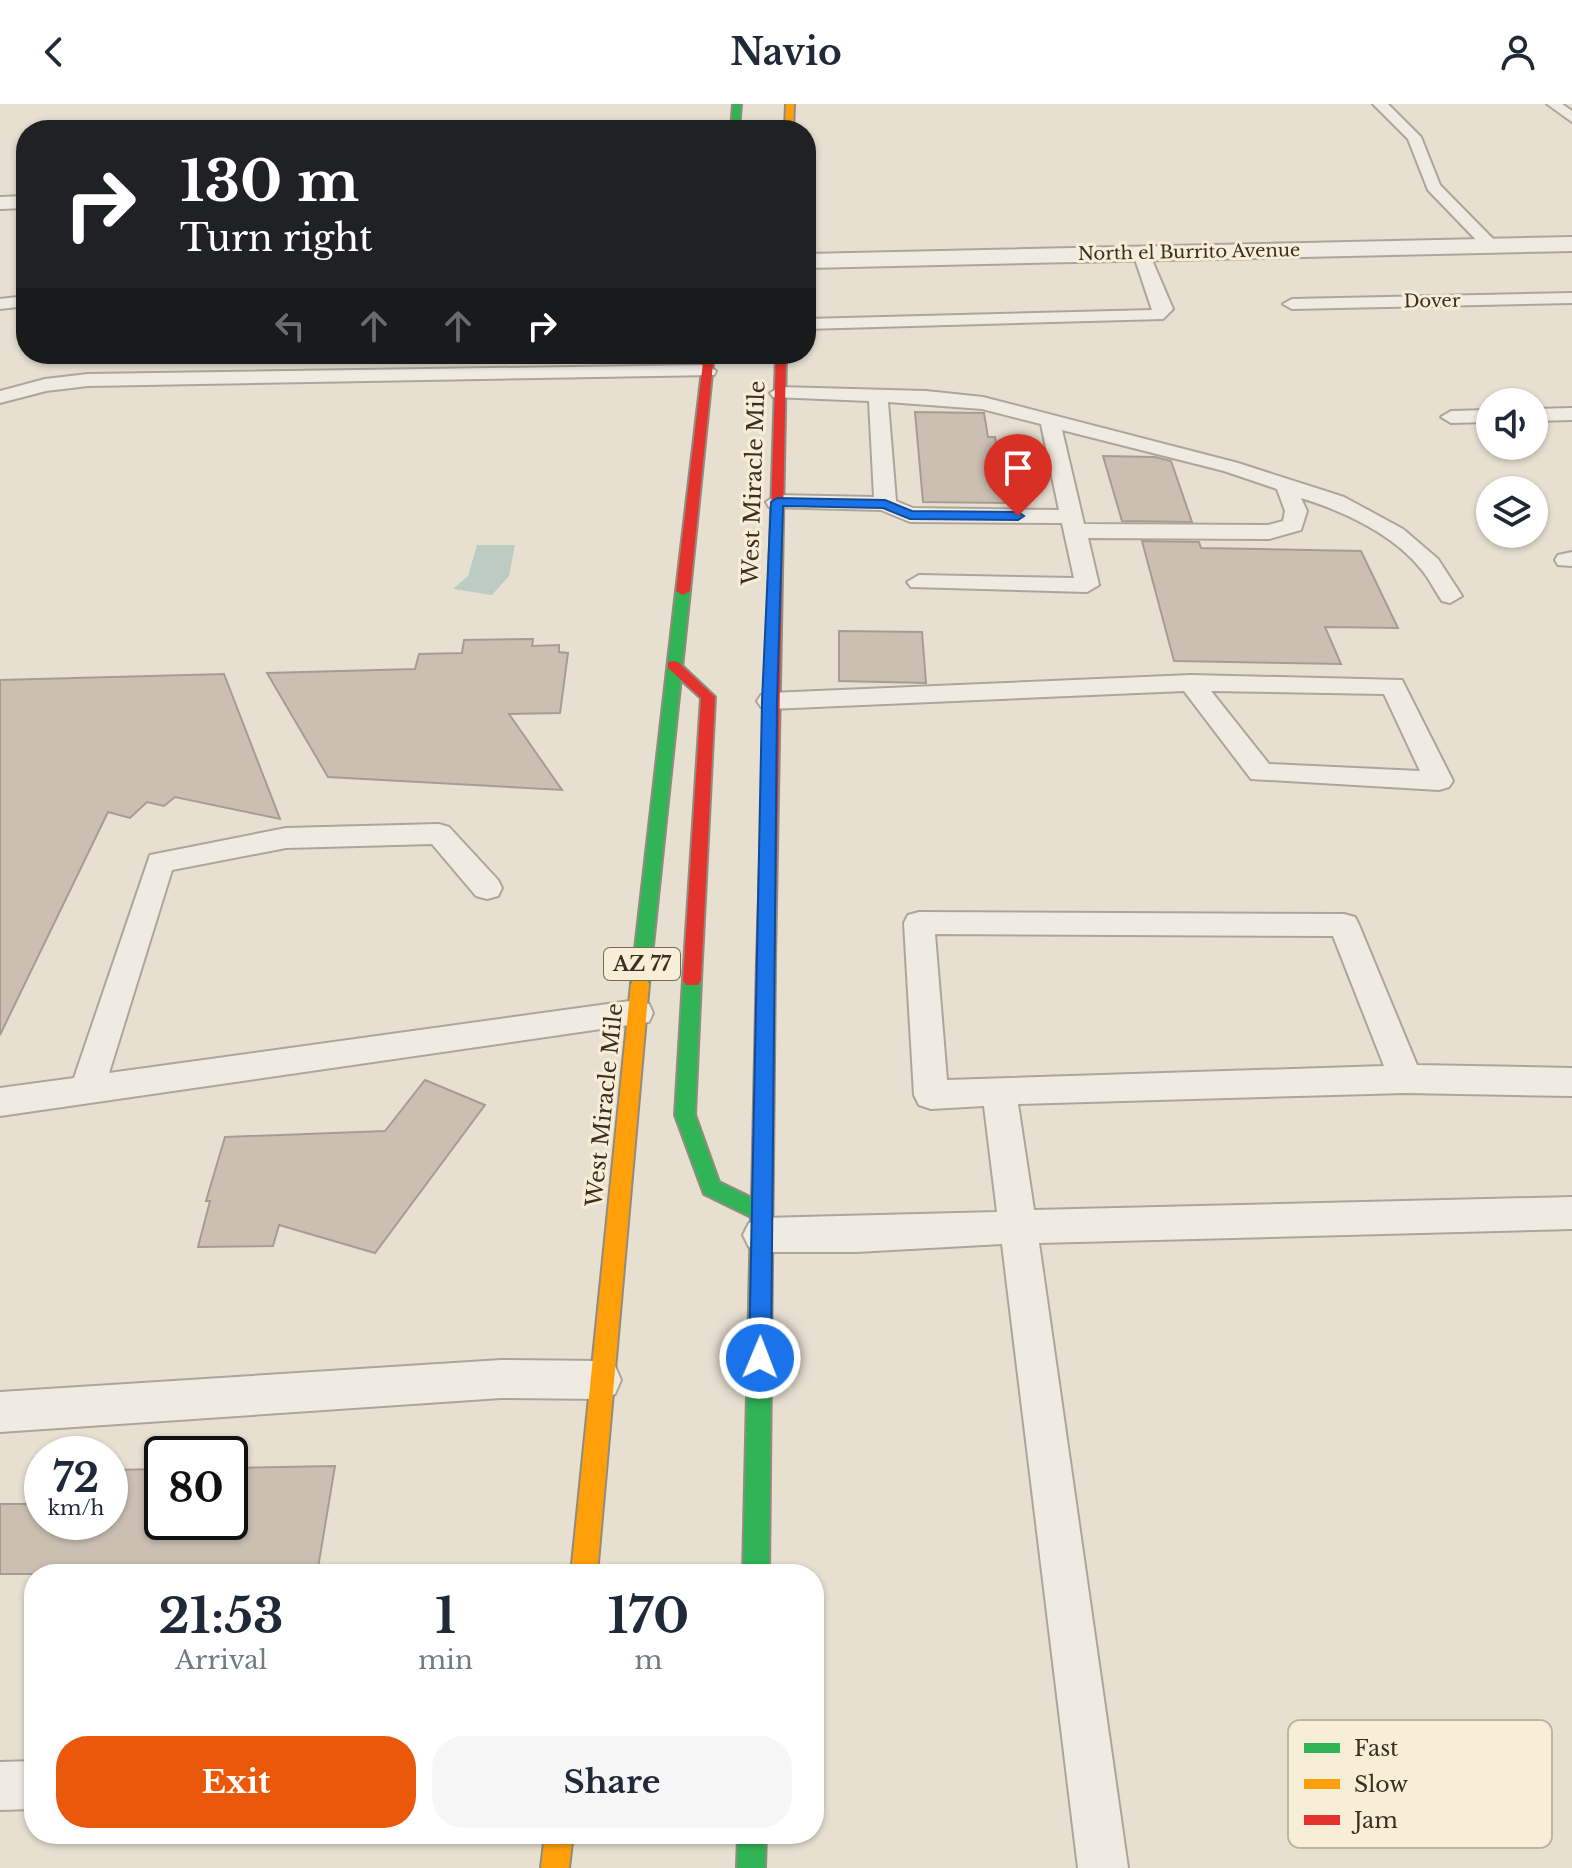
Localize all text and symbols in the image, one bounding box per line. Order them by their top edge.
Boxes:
icon: back [32,30,76,74]
text: Navio [730,30,842,75]
icon: person [1496,30,1540,74]
text: 130 m [180,147,359,216]
icon: right [48,152,152,256]
text: Turn right [180,216,373,261]
street label: North el Burrito Avenue [1078,239,1300,265]
street label: Dover [1403,289,1461,312]
icon: left [268,304,312,348]
icon: ahead [352,304,396,348]
icon: ahead [436,304,480,348]
icon: right [520,304,564,348]
street label: West Miracle Mile [736,380,771,587]
map controls [1476,388,1548,548]
button: sound [1476,388,1548,460]
pin [984,434,1052,516]
icon: arrive [996,446,1040,490]
button: layers [1476,476,1548,548]
road number: AZ 77 [604,948,680,980]
street label: West Miracle Mile [580,1002,629,1209]
position arrow [718,1316,802,1400]
speed limit sign: 80 [144,1436,248,1540]
text: 72 [53,1453,99,1503]
text: km/h [48,1496,104,1520]
text: 21:53 [159,1586,284,1646]
text: 1 [435,1586,456,1646]
text: 170 [607,1586,689,1646]
text: Arrival [175,1644,267,1676]
text: min [418,1644,473,1676]
text: m [634,1644,662,1676]
legend [1288,1720,1552,1848]
text: Fast [1354,1735,1399,1762]
button: Exit [56,1736,416,1828]
button: Share [432,1736,792,1828]
text: Slow [1354,1771,1408,1798]
text: Jam [1351,1807,1398,1834]

